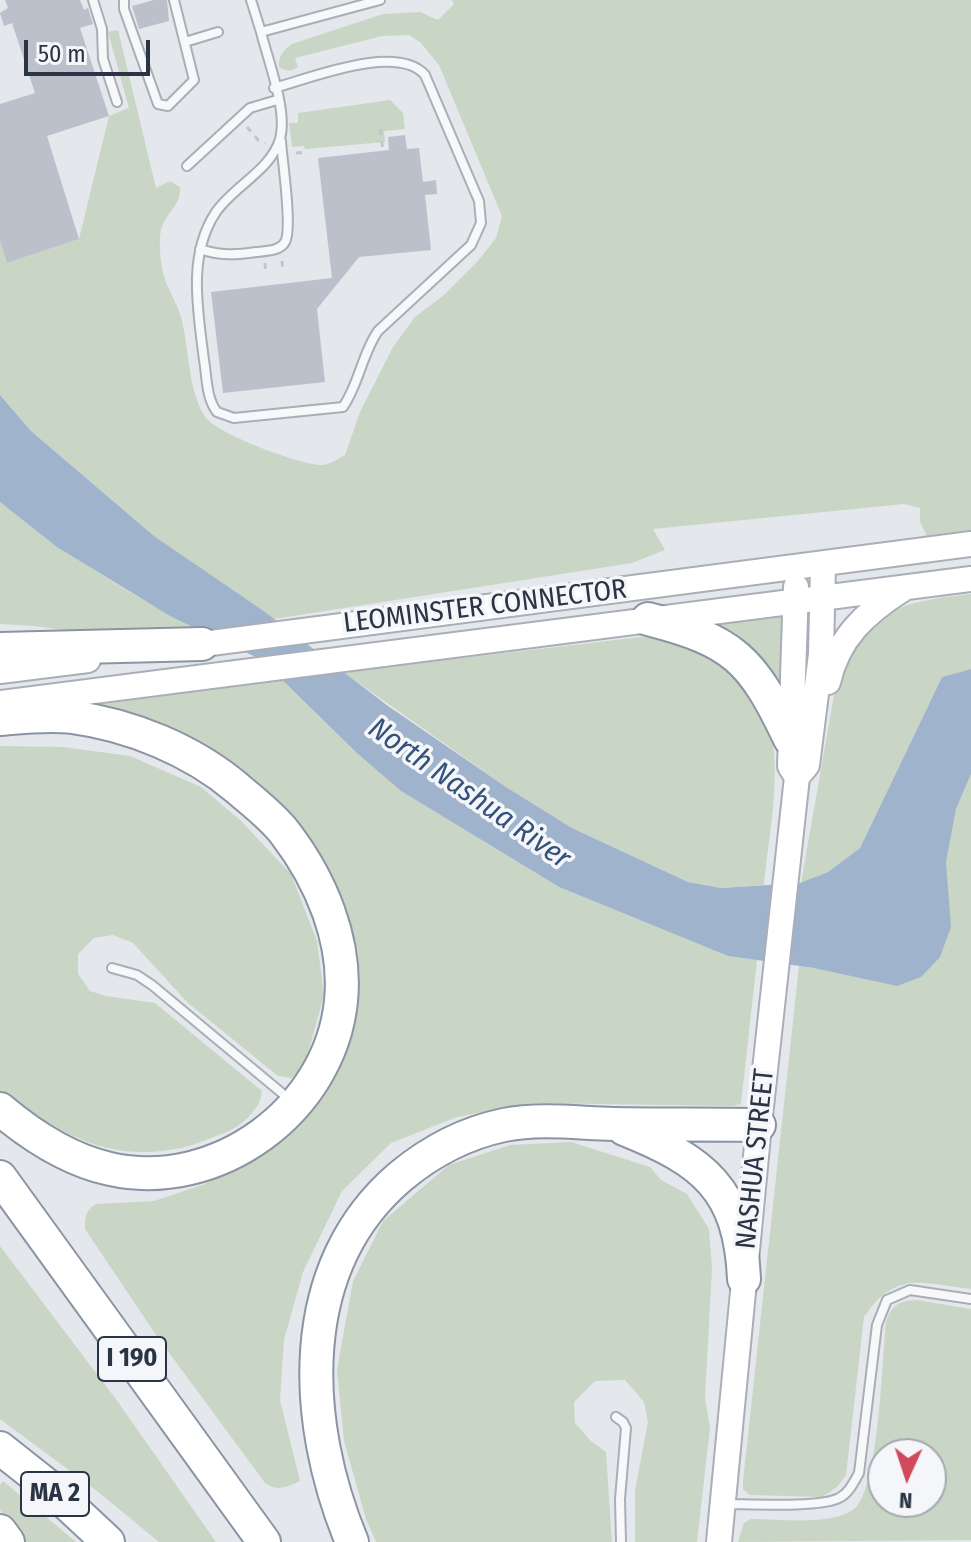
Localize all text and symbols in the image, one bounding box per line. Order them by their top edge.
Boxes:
scale bar [28,24,154,74]
text: 50 m [38,40,86,68]
street label: LEOMINSTER CONNECTOR [342,573,628,641]
water label: North Nashua River [361,711,577,877]
street label: NASHUA STREET [730,1067,782,1251]
road number: I 190 [98,1337,166,1381]
north arrow [867,1438,947,1518]
road number: MA 2 [21,1472,89,1516]
text: N [899,1487,913,1514]

